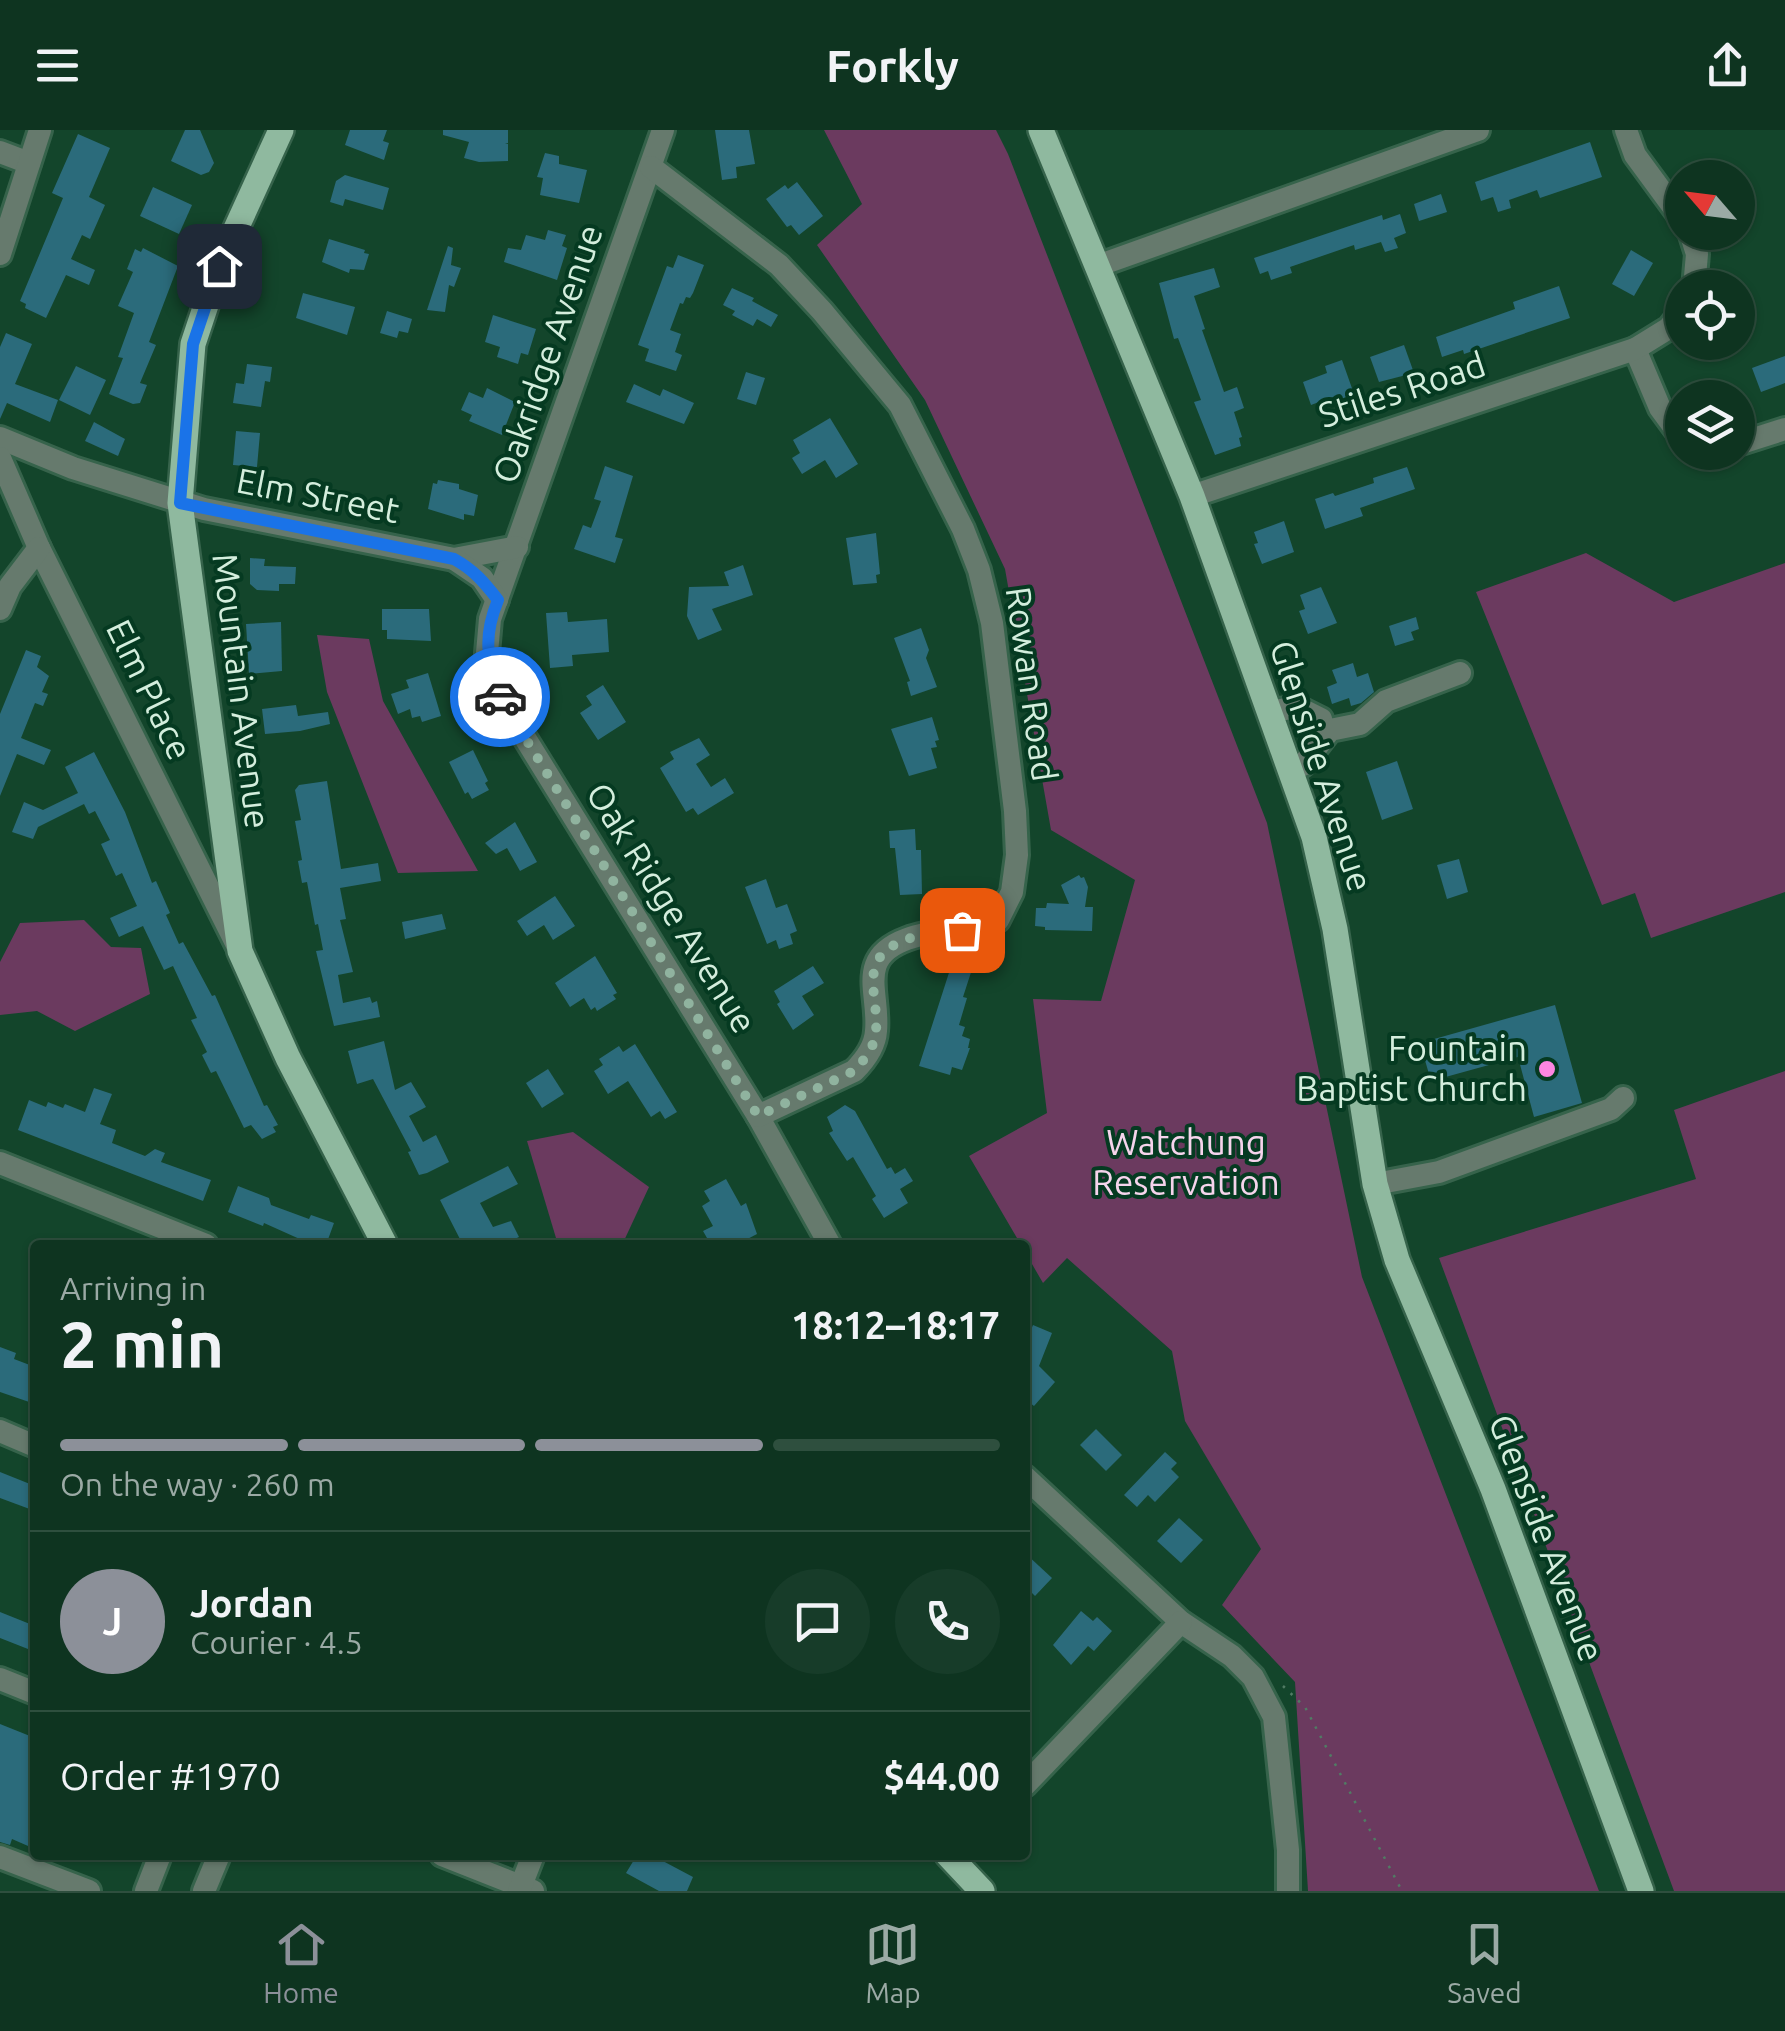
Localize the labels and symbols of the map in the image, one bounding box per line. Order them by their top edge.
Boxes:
north arrow [1665,160,1755,250]
street label: Oakridge Avenue [484,219,610,488]
pin [177,224,262,309]
street label: Stiles Road [1313,343,1490,435]
street label: Elm Street [234,460,403,530]
street label: Mountain Avenue [205,551,279,831]
street label: Rowan Road [999,584,1065,784]
street label: Elm Place [99,613,201,766]
street label: Glenside Avenue [1263,635,1381,896]
courier [450,647,550,747]
street label: Oak Ridge Avenue [579,775,765,1040]
pin [920,888,1005,973]
place label: Fountain Baptist Church [1296,1028,1527,1108]
marker: Fountain Baptist Church [1536,1058,1558,1080]
park label: Watchung Reservation [1092,1122,1280,1202]
street label: Glenside Avenue [1481,1409,1612,1667]

